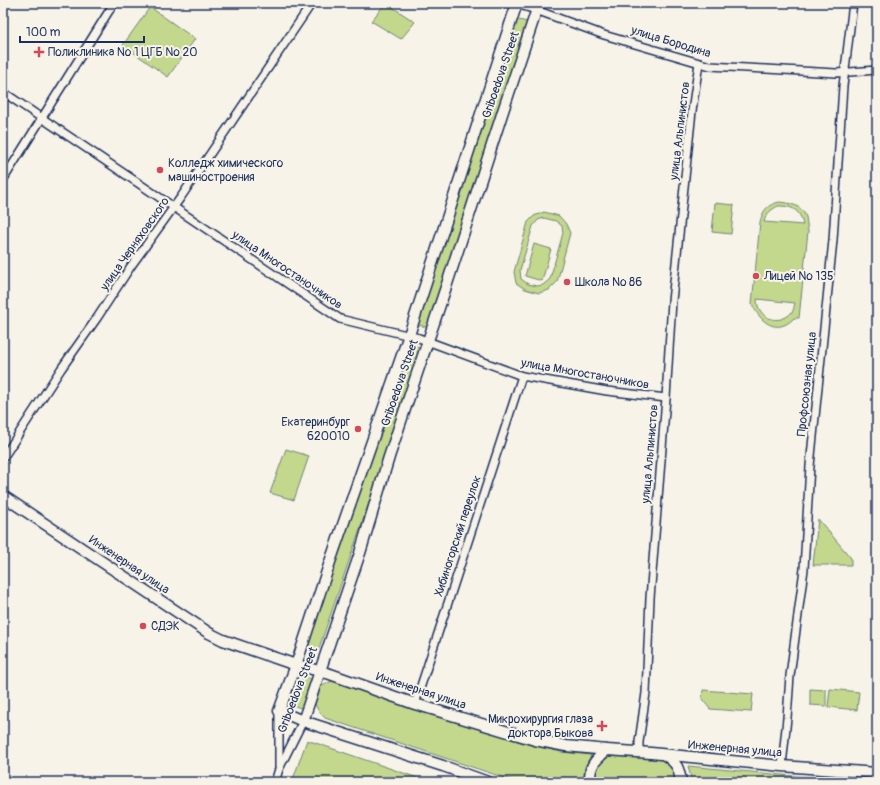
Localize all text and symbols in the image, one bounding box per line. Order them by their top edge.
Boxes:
scale bar [20,18,144,44]
street label: улица Бородина [628,22,713,61]
text: 100 m [26,25,61,40]
street label: Griboedova Street [479,29,523,120]
place label: Поликлиника № 1 ЦГБ № 20 [48,45,197,60]
marker: Поликлиника № 1 ЦГБ № 20 [33,46,45,58]
street label: улица Альпинистов [666,81,693,182]
place label: Колледж химического машиностроения [168,156,284,185]
marker: Колледж химического машиностроения [155,165,165,175]
street label: улица Черняховского [97,194,173,294]
street label: улица Многостаночников [228,227,345,313]
place label: Лицей № 135 [763,269,833,284]
marker: Лицей № 135 [751,271,761,281]
place label: Школа № 86 [575,275,642,290]
marker: Школа № 86 [562,277,572,287]
street label: Профсоюзная улица [794,331,820,437]
street label: Griboedova Street [378,337,422,428]
street label: улица Многостаночников [519,355,650,393]
street label: улица Альпинистов [638,404,662,505]
place label: Екатеринбург 620010 [281,415,350,444]
marker: Екатеринбург 620010 [353,424,363,434]
street label: Хибиногорский переулок [431,474,485,598]
street label: Инженерная улица [86,532,173,598]
place label: СДЭК [151,619,180,634]
marker: СДЭК [138,621,148,631]
street label: Griboedova Street [275,645,321,735]
street label: Инженерная улица [374,669,468,713]
place label: Микрохирургия глаза доктора Быкова [488,712,593,741]
marker: Микрохирургия глаза доктора Быкова [596,720,608,732]
street label: Инженерная улица [688,737,783,761]

